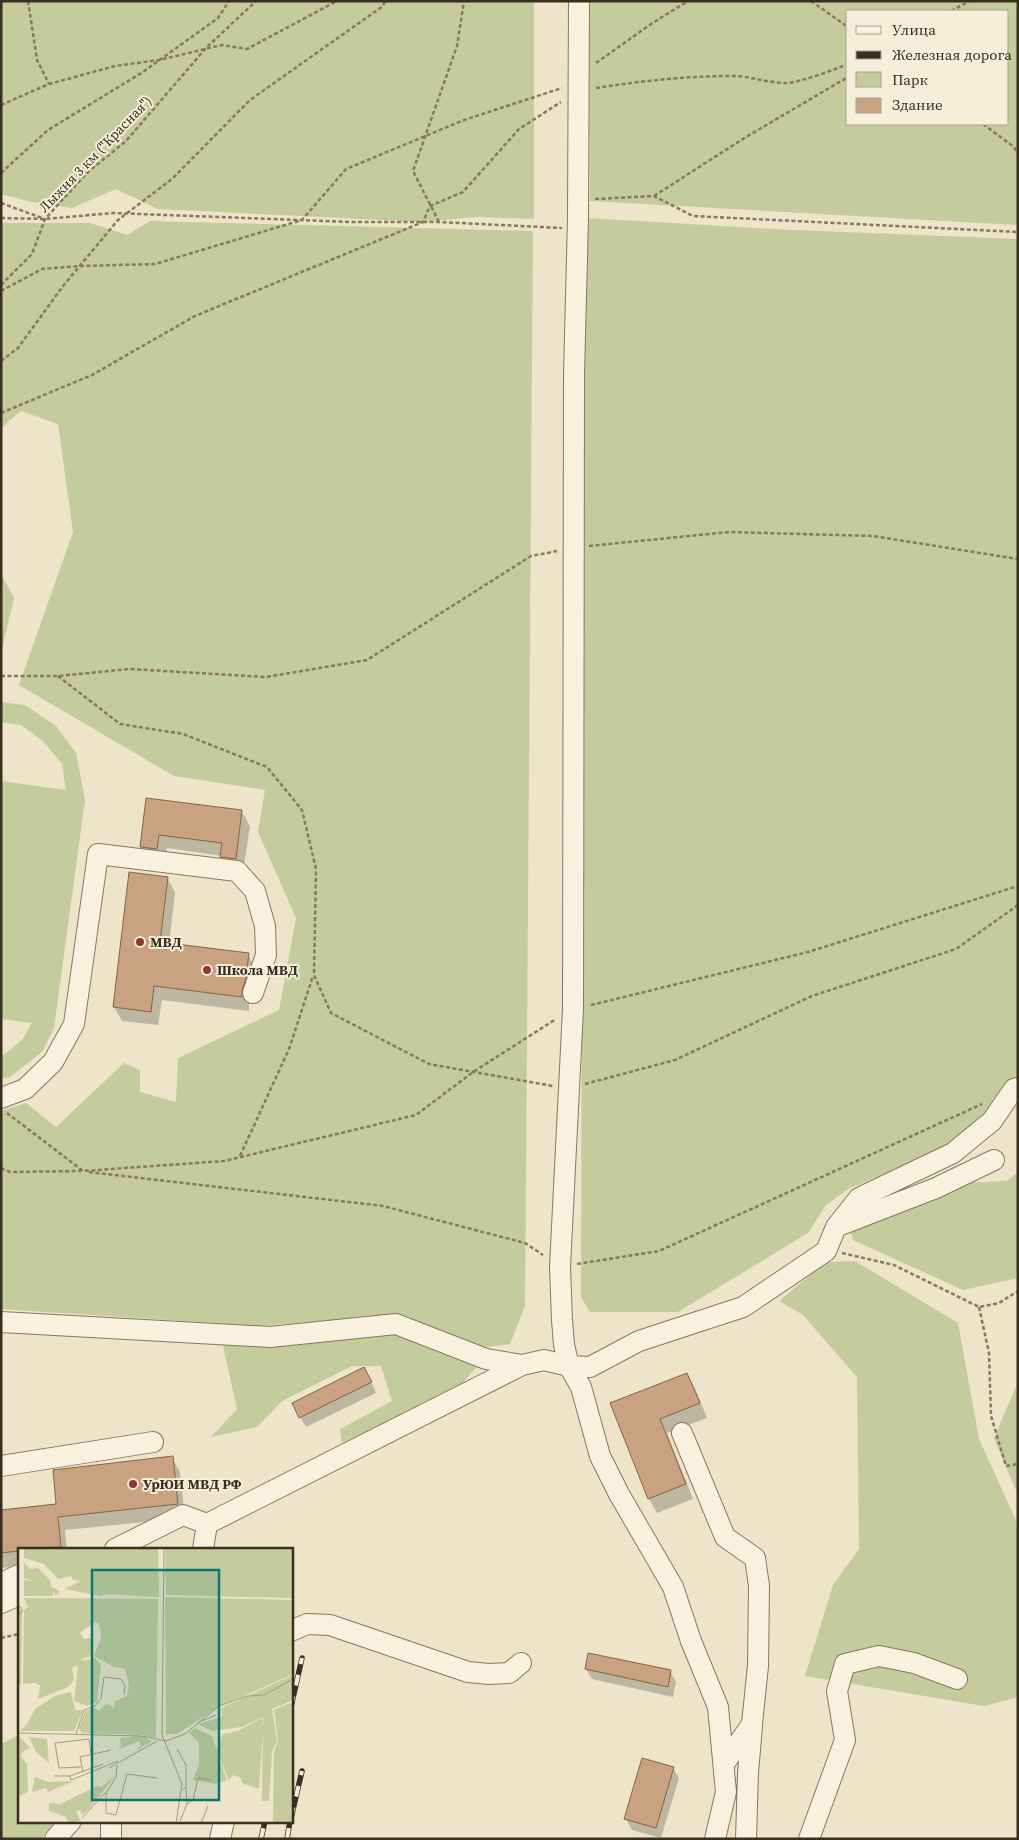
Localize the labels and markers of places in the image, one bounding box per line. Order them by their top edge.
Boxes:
place label: МВД [150,932,182,952]
marker: МВД [134,936,146,948]
place label: Школа МВД [217,960,298,980]
marker: Школа МВД [201,964,213,976]
place label: УрЮИ МВД РФ [143,1474,242,1494]
marker: УрЮИ МВД РФ [127,1478,139,1490]

